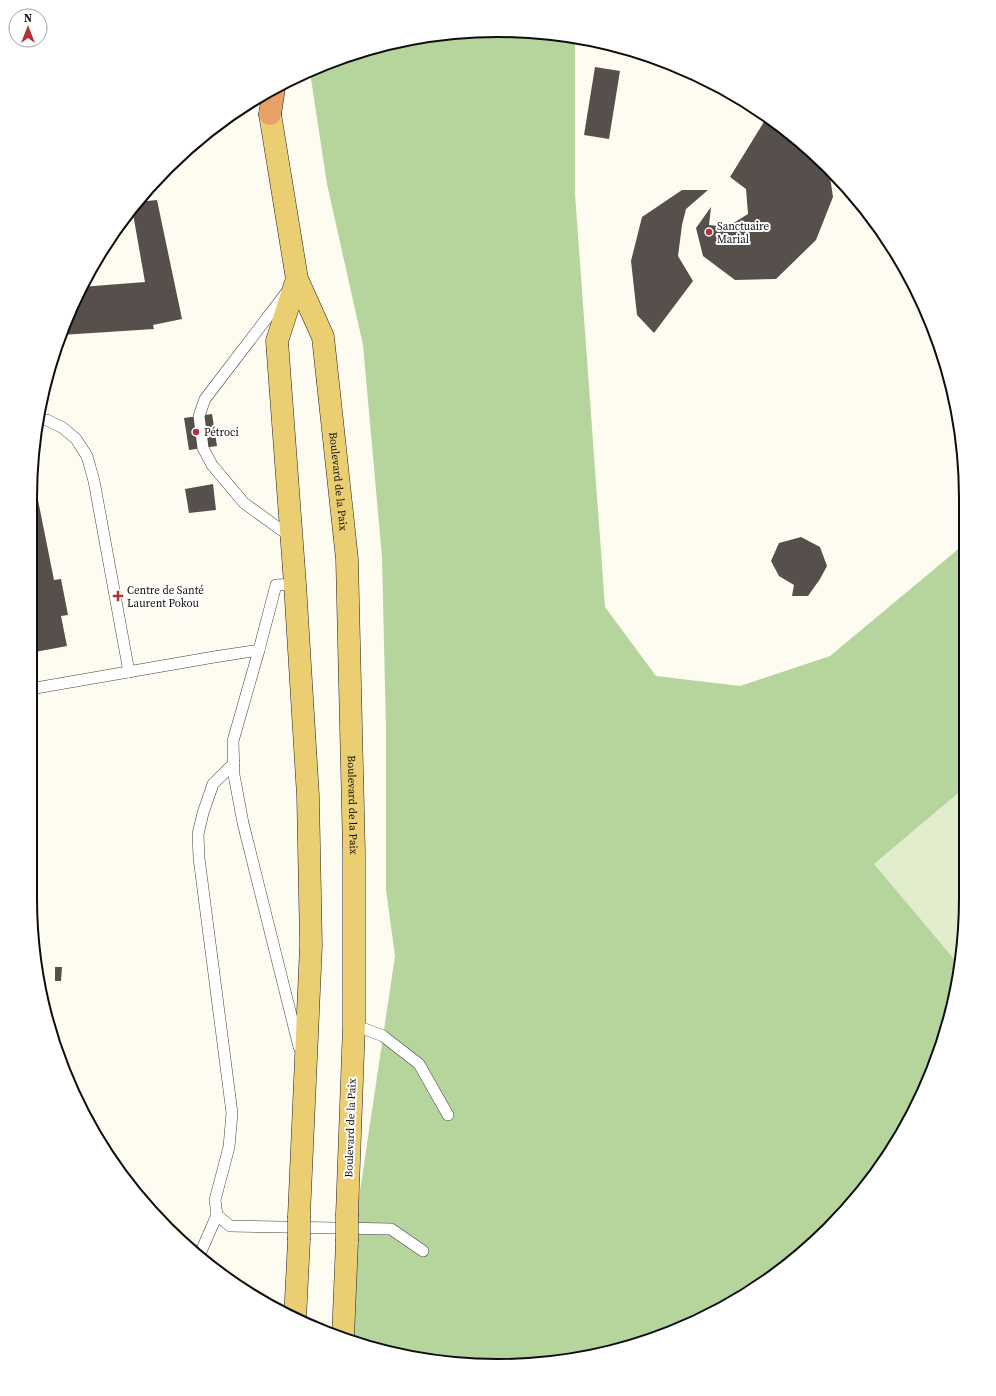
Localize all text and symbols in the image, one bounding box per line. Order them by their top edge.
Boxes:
north arrow [8,8,48,48]
text: N [24,11,32,26]
place label: Sanctuaire Marial [717,219,770,247]
marker: Sanctuaire Marial [704,227,714,237]
place label: Pétroci [204,425,239,440]
marker: Pétroci [191,427,201,437]
street label: Boulevard de la Paix [325,431,351,532]
place label: Centre de Santé Laurent Pokou [127,583,204,611]
marker: Centre de Santé Laurent Pokou [112,590,124,602]
street label: Boulevard de la Paix [344,755,361,855]
street label: Boulevard de la Paix [341,1078,360,1178]

